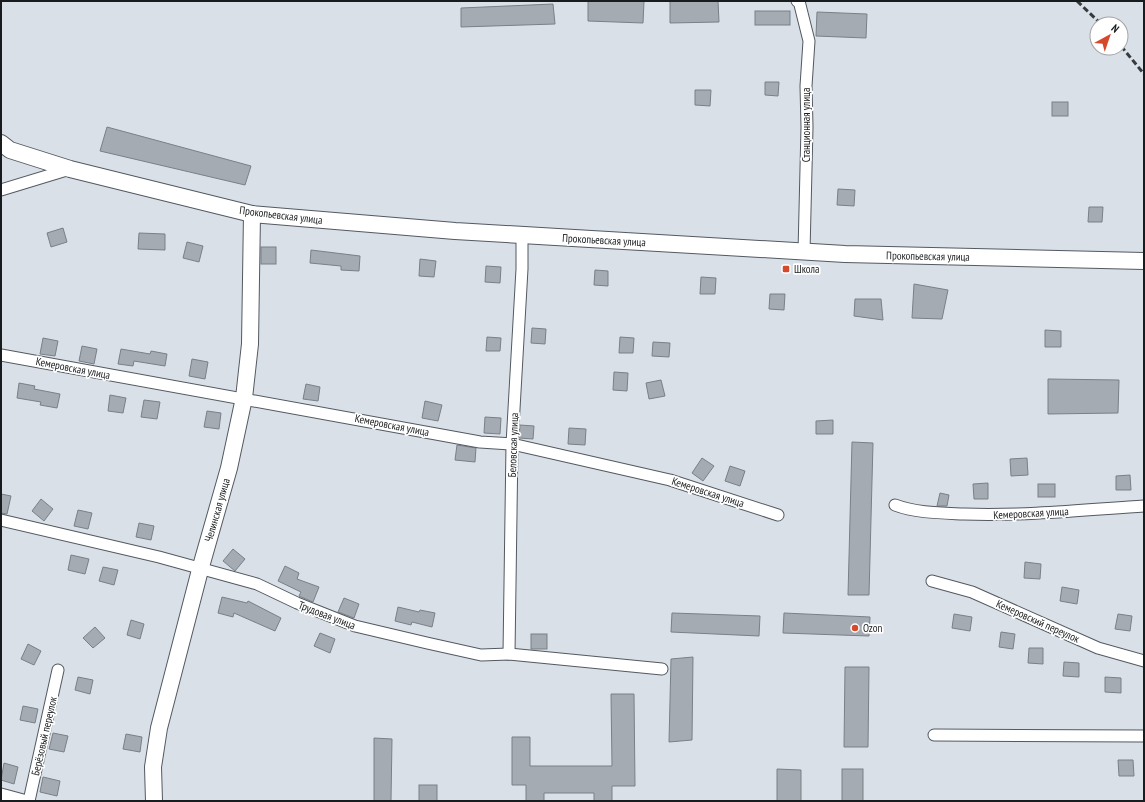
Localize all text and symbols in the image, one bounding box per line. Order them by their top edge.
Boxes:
north arrow [1089,16,1129,56]
text: N [1109,21,1122,36]
street label: Станционная улица [799,88,813,162]
street label: Прокопьевская улица [239,203,323,227]
street label: Прокопьевская улица [562,231,646,249]
street label: Прокопьевская улица [886,248,970,264]
place label: Школа [794,262,820,276]
marker: Школа [781,264,791,274]
street label: Кемеровская улица [35,354,111,382]
street label: Кемеровская улица [354,411,430,439]
street label: Беловская улица [505,412,521,478]
street label: Кемеровская улица [670,474,746,510]
street label: Челинская улица [201,477,233,543]
street label: Кемеровская улица [993,504,1069,522]
street label: Кемеровский переулок [994,596,1083,646]
street label: Трудовая улица [296,598,358,632]
place label: Ozon [863,621,882,635]
marker: Ozon [850,623,860,633]
street label: Берёзовый переулок [28,694,60,777]

